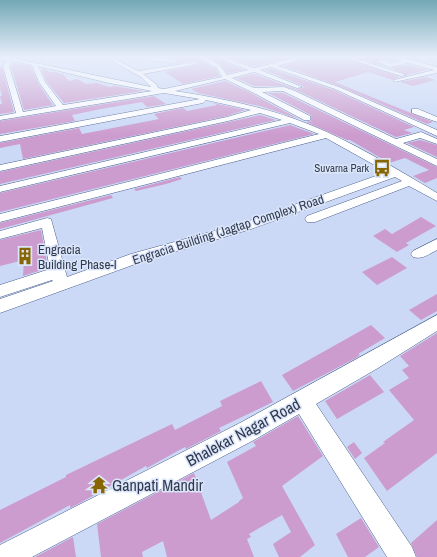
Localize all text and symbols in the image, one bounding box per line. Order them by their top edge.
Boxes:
bus stop icon: Suvarna Park [372,158,392,178]
place label: Suvarna Park [314,161,369,175]
street label: Engracia Building (Jagtap Complex) Road [130,190,326,269]
place label: Engracia Building Phase-I [38,241,117,273]
building icon: Engracia Building Phase-I [15,246,35,266]
street label: Bhalekar Nagar Road [182,393,304,471]
place label: Ganpati Mandir [112,474,204,496]
temple icon: Ganpati Mandir [89,475,109,495]

